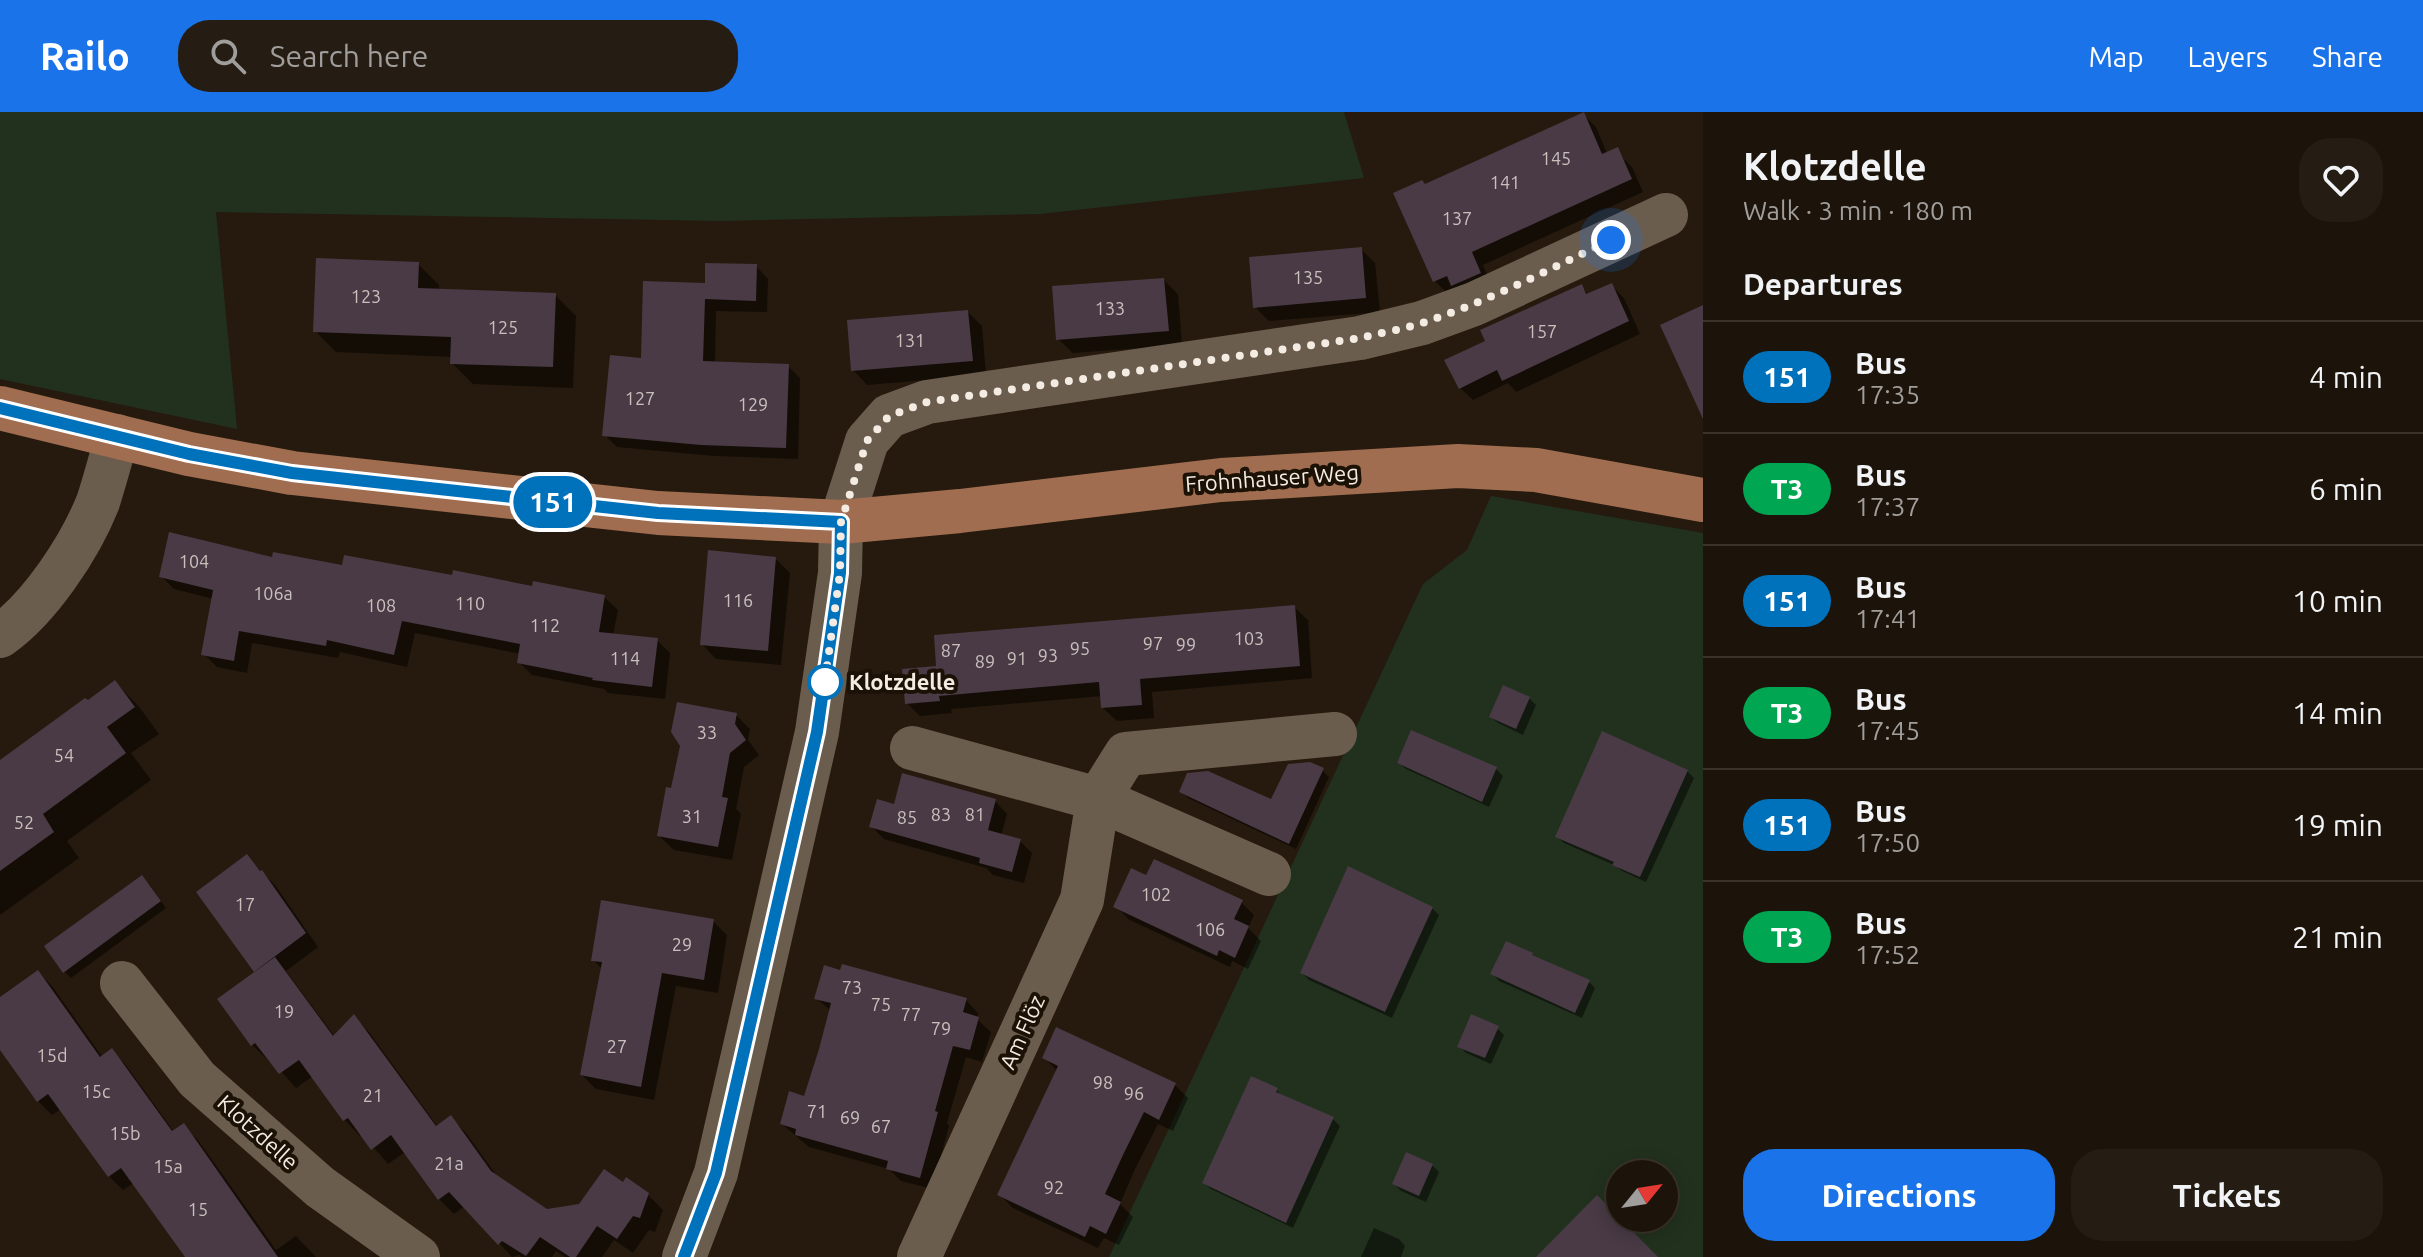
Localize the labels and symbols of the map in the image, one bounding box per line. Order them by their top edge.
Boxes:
house number: 145 [1541,148,1571,168]
house number: 141 [1490,172,1520,192]
house number: 137 [1442,208,1472,228]
your location [1591,220,1631,260]
house number: 135 [1293,267,1323,287]
house number: 123 [351,286,381,306]
house number: 133 [1095,298,1125,318]
house number: 125 [488,317,518,337]
house number: 157 [1527,321,1557,341]
house number: 131 [895,330,925,350]
house number: 127 [625,388,655,408]
house number: 129 [738,394,768,414]
street label: Frohnhauser Weg [1184,459,1360,496]
line badge: 151 [507,476,599,528]
house number: 104 [179,551,209,571]
house number: 106a [253,583,293,603]
house number: 116 [723,590,753,610]
house number: 110 [455,593,485,613]
house number: 108 [366,595,396,615]
house number: 112 [530,615,560,635]
house number: 103 [1234,628,1264,648]
house number: 97 [1143,633,1163,653]
house number: 99 [1176,634,1196,654]
house number: 95 [1070,638,1090,658]
house number: 87 [941,640,961,660]
house number: 93 [1038,645,1058,665]
house number: 114 [610,648,640,668]
house number: 91 [1007,648,1027,668]
house number: 89 [975,651,995,671]
marker: Klotzdelle [808,665,842,699]
place label: Klotzdelle [849,669,955,694]
house number: 33 [697,722,717,742]
house number: 54 [54,745,74,765]
house number: 83 [931,804,951,824]
house number: 81 [965,804,985,824]
house number: 31 [682,806,702,826]
house number: 85 [897,807,917,827]
house number: 52 [14,812,34,832]
house number: 102 [1141,884,1171,904]
house number: 17 [235,894,255,914]
house number: 106 [1195,919,1225,939]
house number: 29 [672,934,692,954]
house number: 73 [842,977,862,997]
street label: Am Flöz [994,991,1049,1073]
house number: 75 [871,994,891,1014]
house number: 19 [274,1001,294,1021]
house number: 77 [901,1004,921,1024]
house number: 79 [931,1018,951,1038]
house number: 27 [607,1036,627,1056]
house number: 15d [37,1045,67,1065]
house number: 98 [1093,1072,1113,1092]
house number: 15c [82,1081,110,1101]
house number: 96 [1124,1083,1144,1103]
house number: 21 [363,1085,383,1105]
street label: Klotzdelle [213,1089,304,1174]
house number: 71 [807,1101,827,1121]
house number: 69 [840,1107,860,1127]
house number: 67 [871,1116,891,1136]
house number: 15b [110,1123,140,1143]
house number: 21a [434,1153,464,1173]
house number: 15a [153,1156,183,1176]
north arrow [1606,1160,1678,1232]
house number: 92 [1044,1177,1064,1197]
house number: 15 [188,1199,208,1219]

